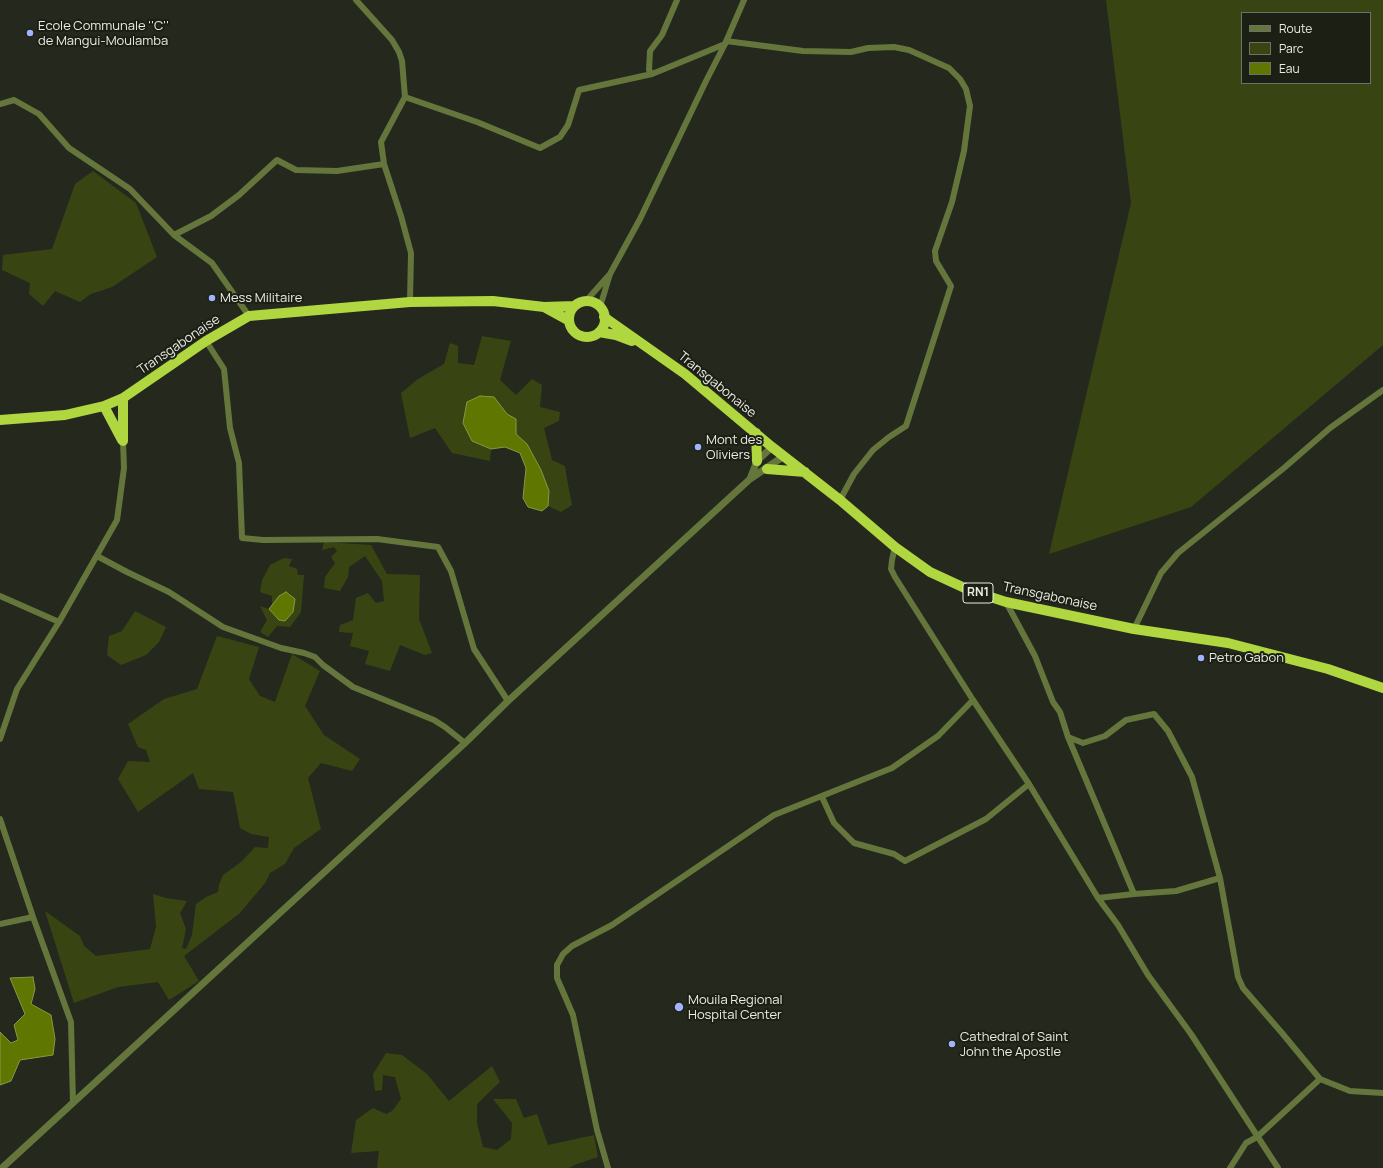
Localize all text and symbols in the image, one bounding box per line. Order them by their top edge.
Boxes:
legend [1241,12,1371,84]
place label: Ecole Communale ''C'' de Mangui-Moulamba [38,18,169,49]
text: Route [1279,20,1312,37]
marker: Ecole Communale ''C'' de Mangui-Moulamba [25,28,35,38]
text: Parc [1279,40,1303,57]
text: Eau [1279,60,1300,77]
place label: Mess Militaire [220,290,302,306]
marker: Mess Militaire [207,293,217,303]
street label: Transgabonaise [135,312,223,378]
street label: Transgabonaise [675,349,759,421]
place label: Mont des Oliviers [706,432,762,463]
marker: Mont des Oliviers [693,442,703,452]
street label: Transgabonaise [1001,579,1099,615]
road number: RN1 [963,583,993,603]
place label: Petro Gabon [1209,650,1284,666]
marker: Petro Gabon [1196,653,1206,663]
place label: Mouila Regional Hospital Center [688,992,782,1023]
marker: Mouila Regional Hospital Center [673,1001,685,1013]
place label: Cathedral of Saint John the Apostle [960,1029,1068,1060]
marker: Cathedral of Saint John the Apostle [947,1039,957,1049]

